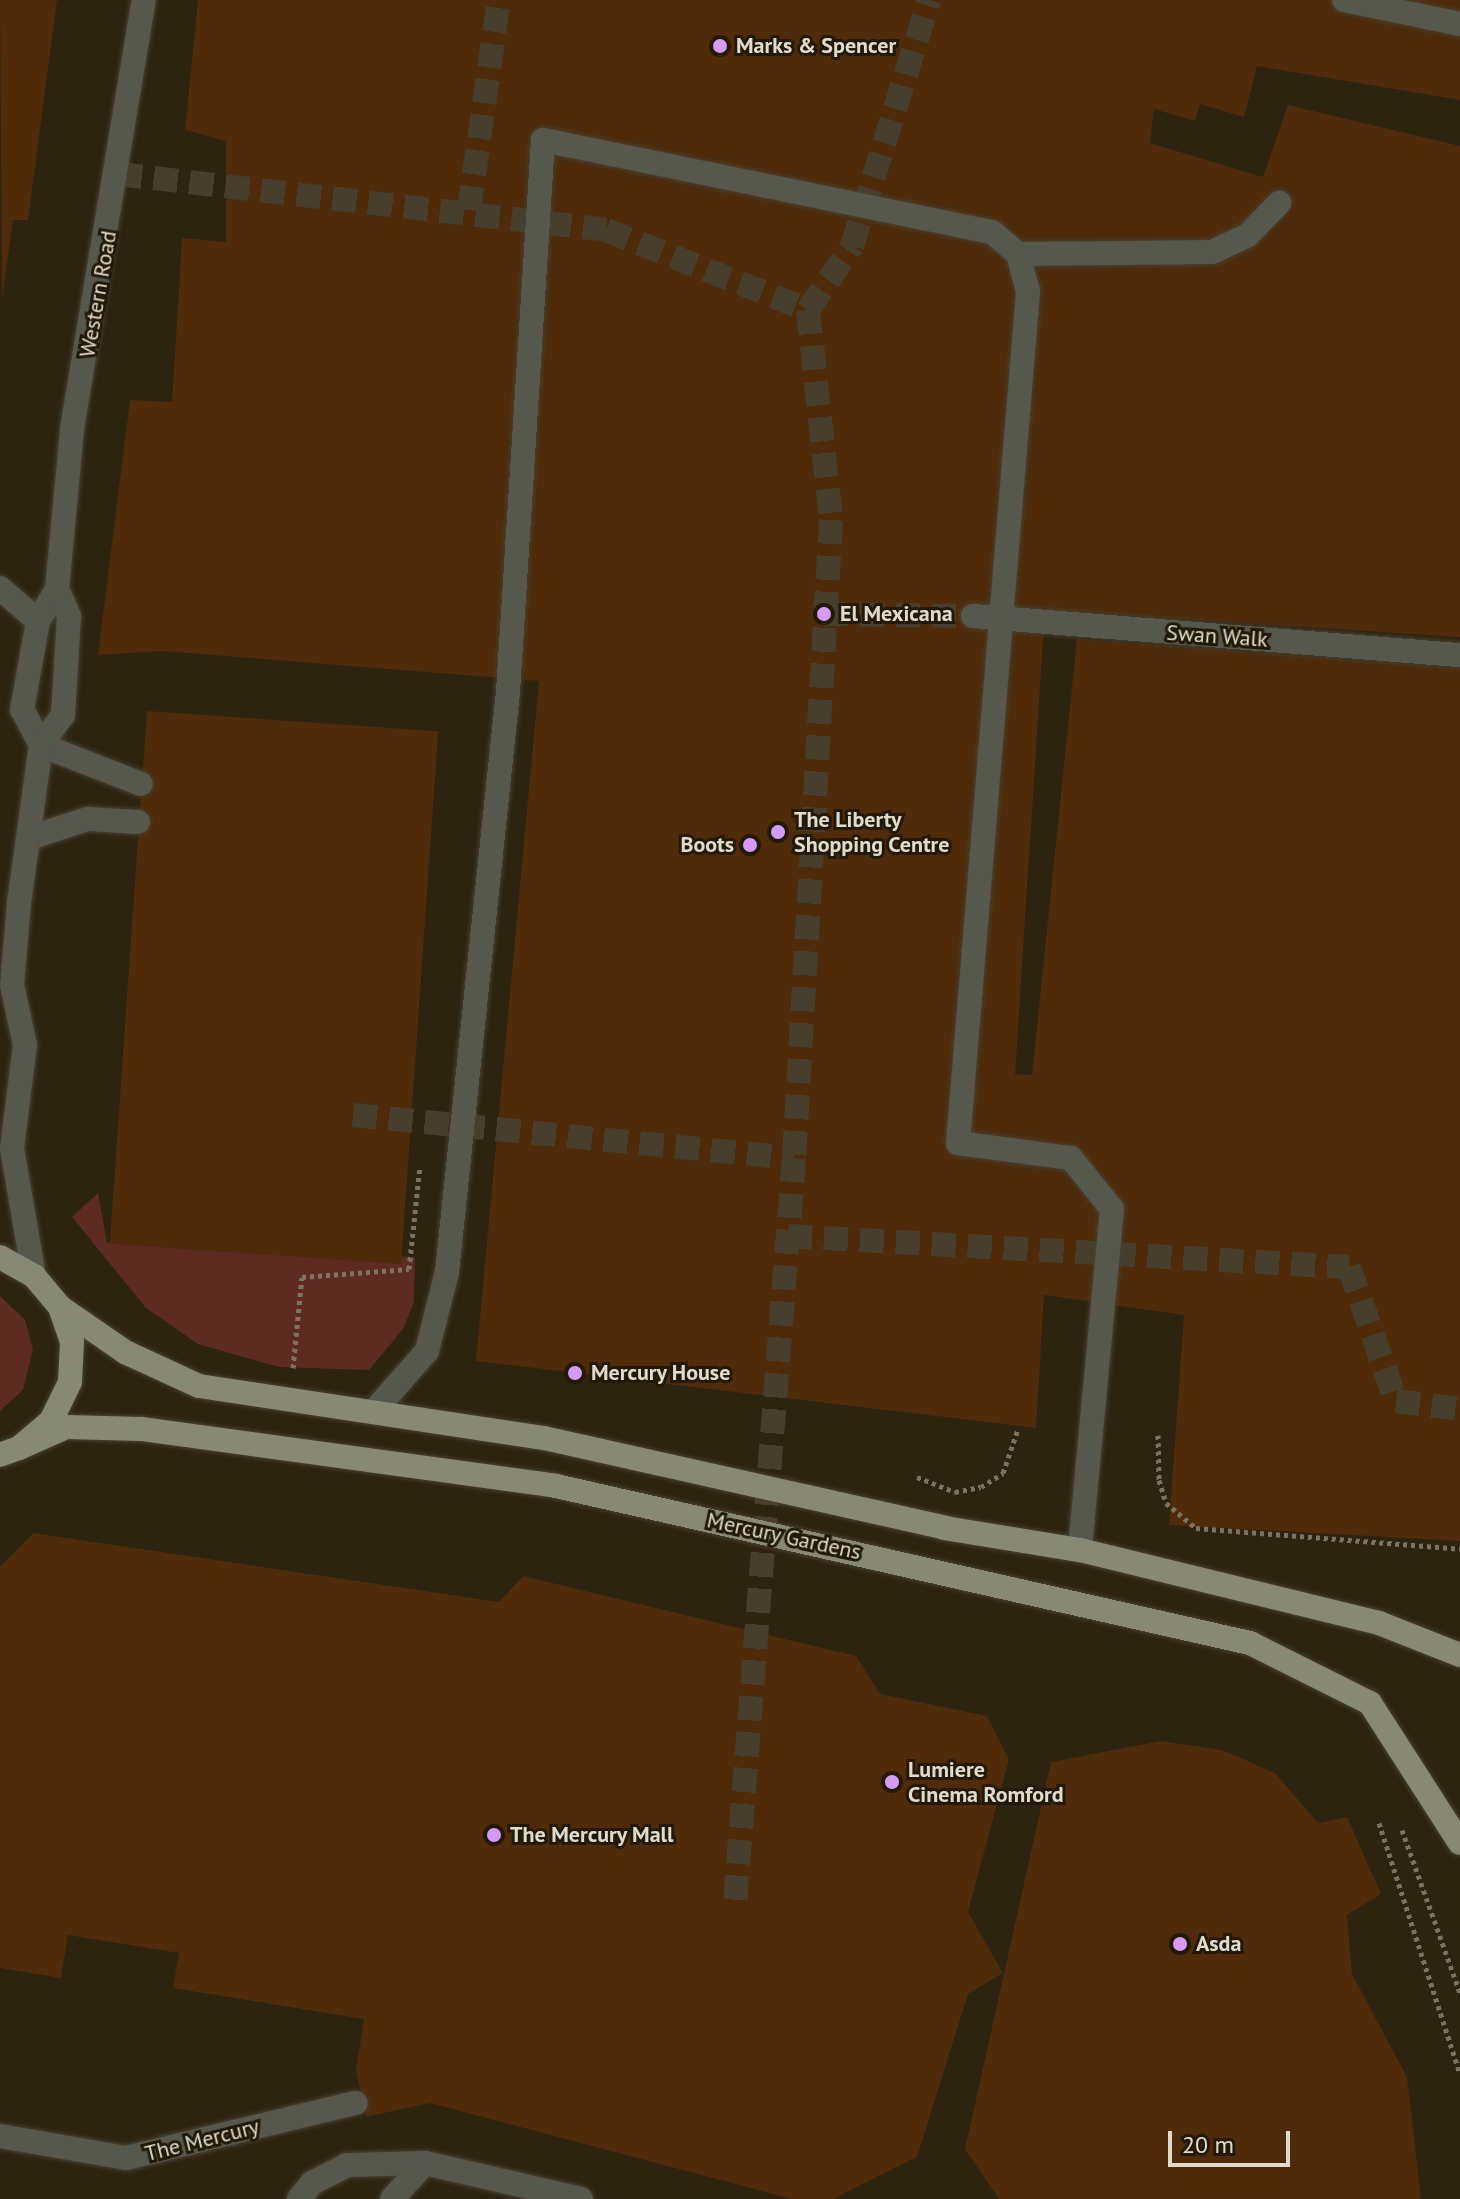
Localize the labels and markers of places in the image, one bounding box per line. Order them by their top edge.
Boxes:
place label: Marks & Spencer [736,33,896,59]
marker: Marks & Spencer [711,37,729,55]
place label: El Mexicana [840,601,953,627]
marker: El Mexicana [815,605,833,623]
place label: The Liberty Shopping Centre [794,806,950,858]
marker: The Liberty Shopping Centre [769,823,787,841]
place label: Boots [680,832,734,858]
marker: Boots [741,836,759,854]
place label: Mercury House [591,1360,731,1386]
marker: Mercury House [566,1364,584,1382]
place label: Lumiere Cinema Romford [908,1756,1064,1808]
marker: Lumiere Cinema Romford [883,1773,901,1791]
place label: The Mercury Mall [510,1822,674,1848]
marker: The Mercury Mall [485,1826,503,1844]
place label: Asda [1196,1931,1241,1957]
marker: Asda [1171,1935,1189,1953]

